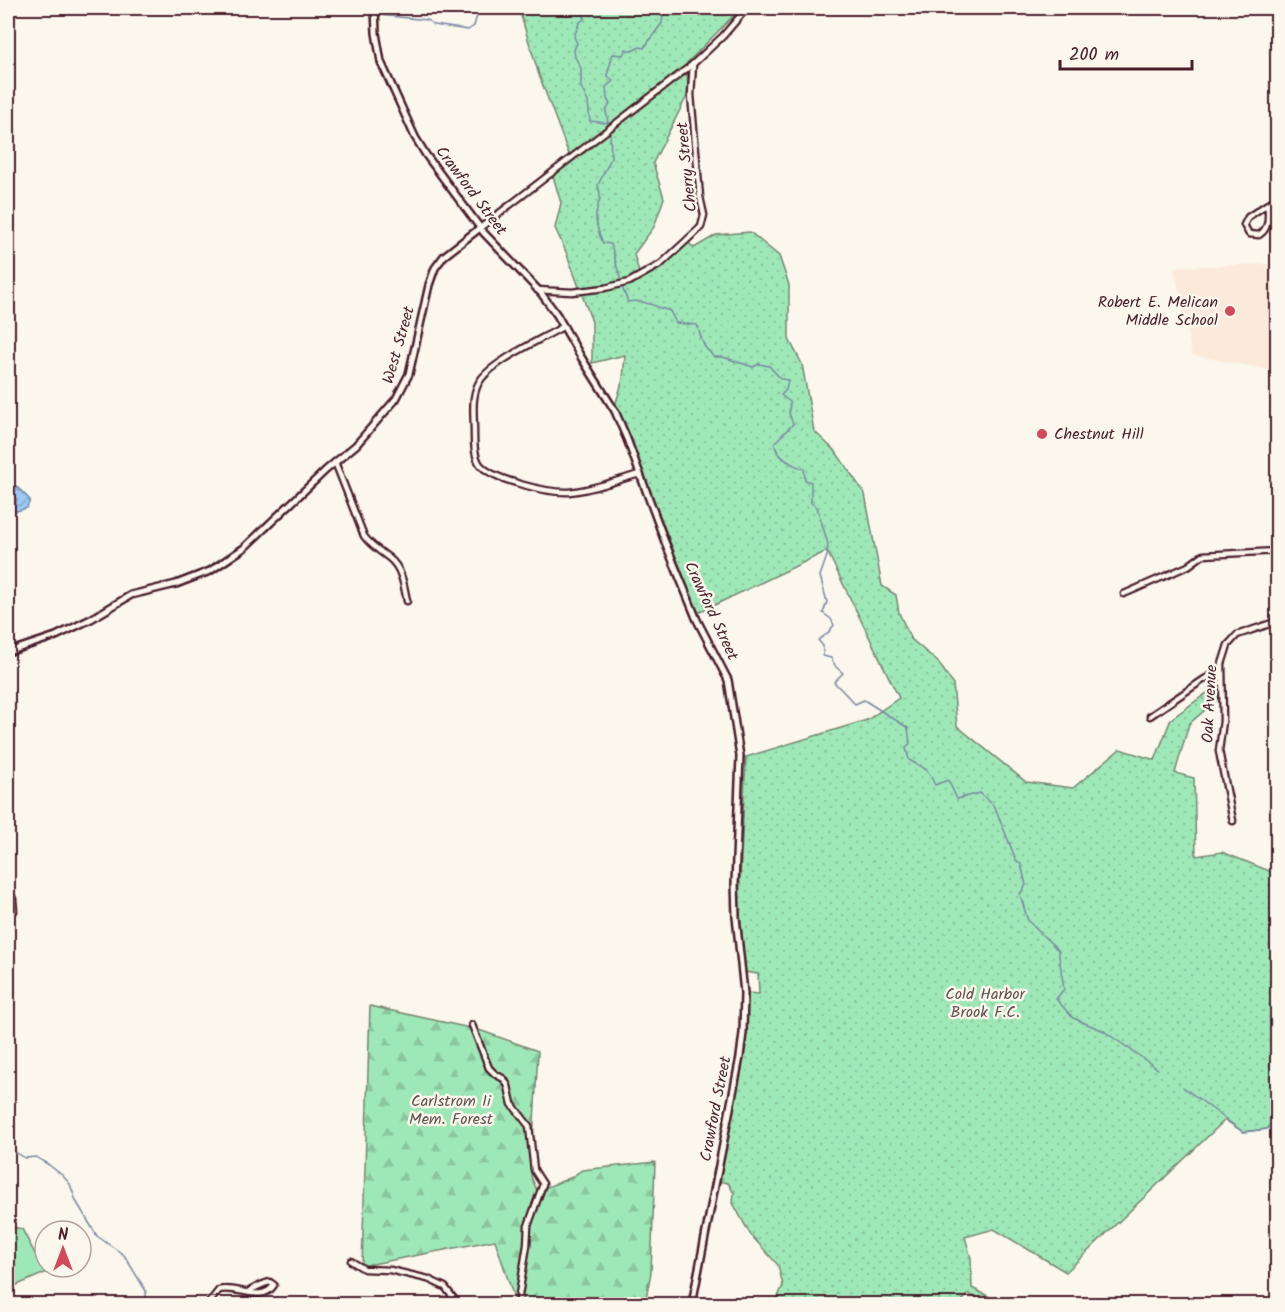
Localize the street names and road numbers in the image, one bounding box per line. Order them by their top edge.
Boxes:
street label: Cherry Street [670,120,704,213]
street label: Crawford Street [429,141,514,242]
street label: West Street [376,302,422,387]
street label: Crawford Street [677,557,745,665]
street label: Oak Avenue [1195,664,1225,744]
street label: Crawford Street [694,1053,739,1164]

